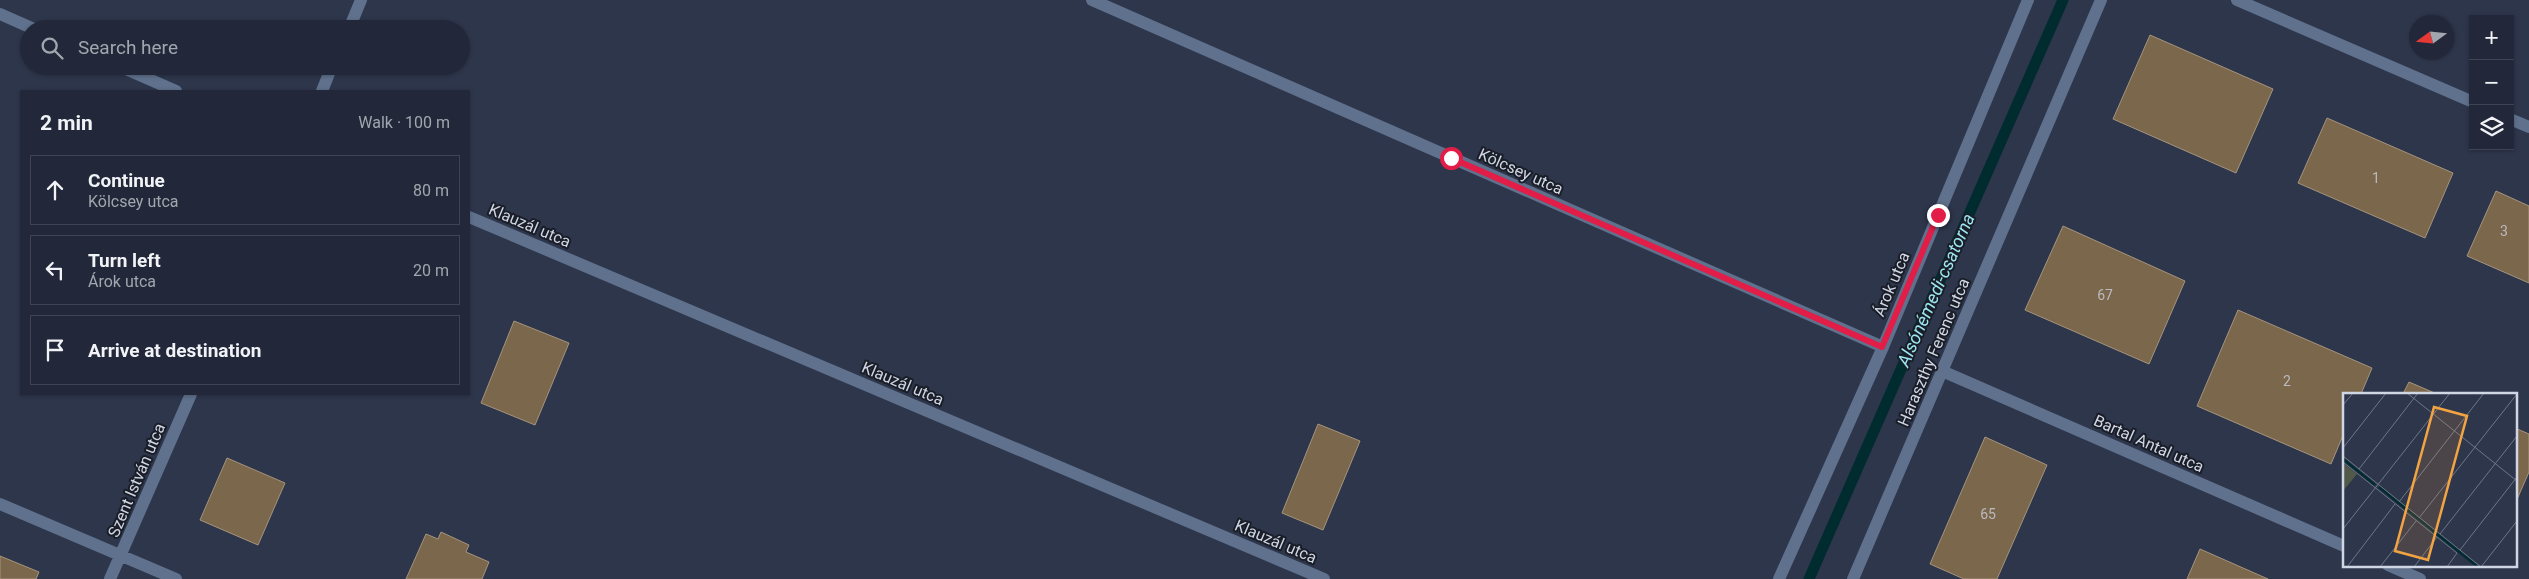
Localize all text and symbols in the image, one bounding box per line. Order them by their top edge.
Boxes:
north arrow [2409,15,2454,60]
map controls [2469,15,2514,150]
button: + [2469,15,2514,60]
search box [20,20,470,75]
icon: search [38,34,66,62]
text: Search here [78,36,178,59]
button: − [2469,60,2514,105]
button: layers [2469,105,2514,150]
text: 2 min [40,111,93,135]
text: Walk · 100 m [358,113,450,132]
street label: Kölcsey utca [1476,144,1566,199]
route start [1440,147,1463,170]
text: Continue [88,169,165,192]
house number: 1 [2372,170,2380,186]
icon: ahead [41,176,69,204]
text: 80 m [413,181,449,200]
text: Kölcsey utca [88,192,179,211]
street label: Klauzál utca [486,200,574,251]
route end [1927,204,1950,227]
water label: Alsónémedi-csatorna [1892,210,1979,370]
house number: 3 [2500,223,2508,239]
text: Turn left [88,249,161,272]
street label: Árok utca [1869,249,1913,319]
icon: left [41,256,69,284]
text: 20 m [413,261,449,280]
text: Árok utca [88,272,156,291]
street label: Haraszthy Ferenc utca [1894,275,1973,429]
house number: 67 [2097,287,2113,303]
icon: arrive [41,336,69,364]
text: Arrive at destination [88,339,261,362]
street label: Klauzál utca [859,358,947,409]
house number: 2 [2283,373,2291,389]
inset map [2343,393,2516,566]
street label: Bartal Antal utca [2091,411,2207,476]
street label: Szent István utca [104,420,169,540]
house number: 65 [1980,506,1996,522]
street label: Klauzál utca [1232,516,1320,567]

